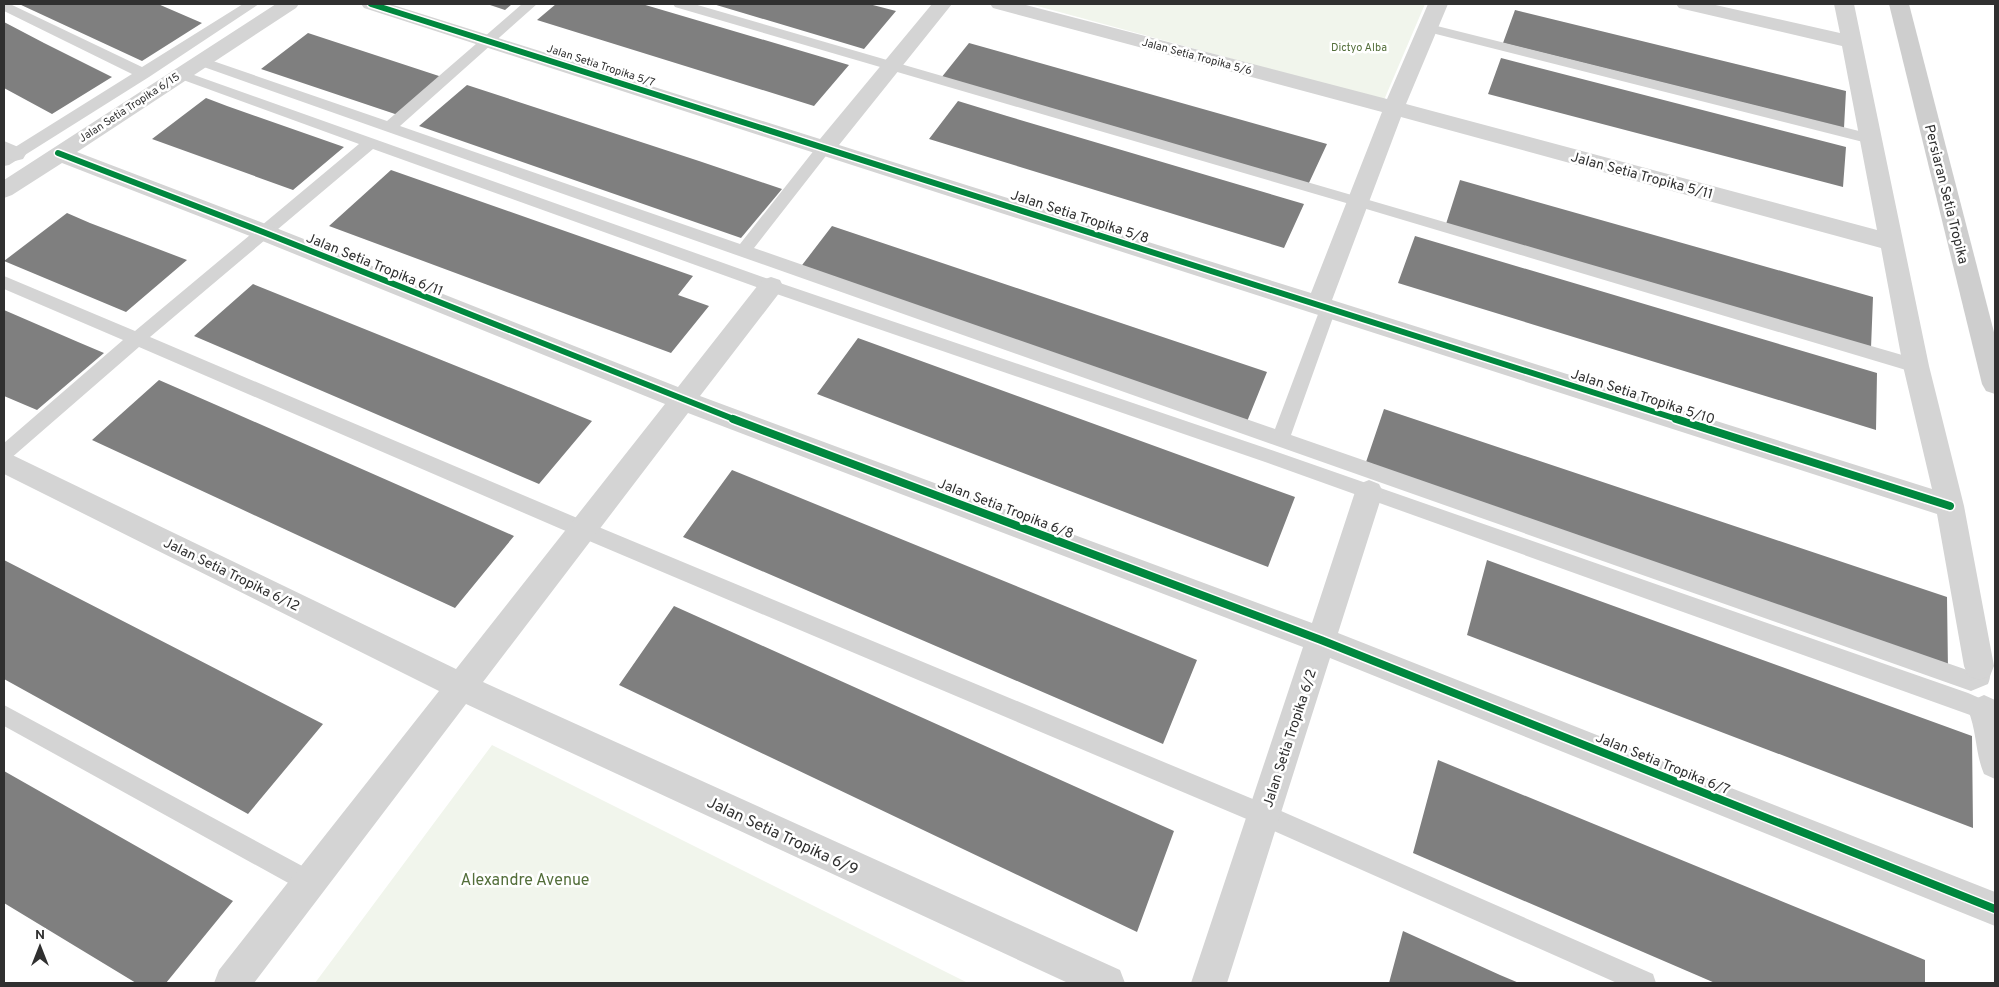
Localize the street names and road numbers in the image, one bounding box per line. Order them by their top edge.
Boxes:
street label: Jalan Setia Tropika 5/6 [1140,36,1253,78]
street label: Jalan Setia Tropika 5/7 [545,42,657,90]
street label: Jalan Setia Tropika 6/15 [76,70,183,146]
street label: Persiaran Setia Tropika [1920,123,1971,266]
street label: Jalan Setia Tropika 5/11 [1569,149,1715,204]
street label: Jalan Setia Tropika 5/8 [1008,187,1151,248]
street label: Jalan Setia Tropika 6/11 [303,230,445,301]
street label: Jalan Setia Tropika 5/10 [1568,366,1717,429]
street label: Jalan Setia Tropika 6/8 [935,476,1076,543]
street label: Jalan Setia Tropika 6/12 [160,535,302,616]
street label: Jalan Setia Tropika 6/2 [1260,667,1321,810]
street label: Jalan Setia Tropika 6/7 [1593,730,1732,799]
street label: Jalan Setia Tropika 6/9 [703,793,861,881]

